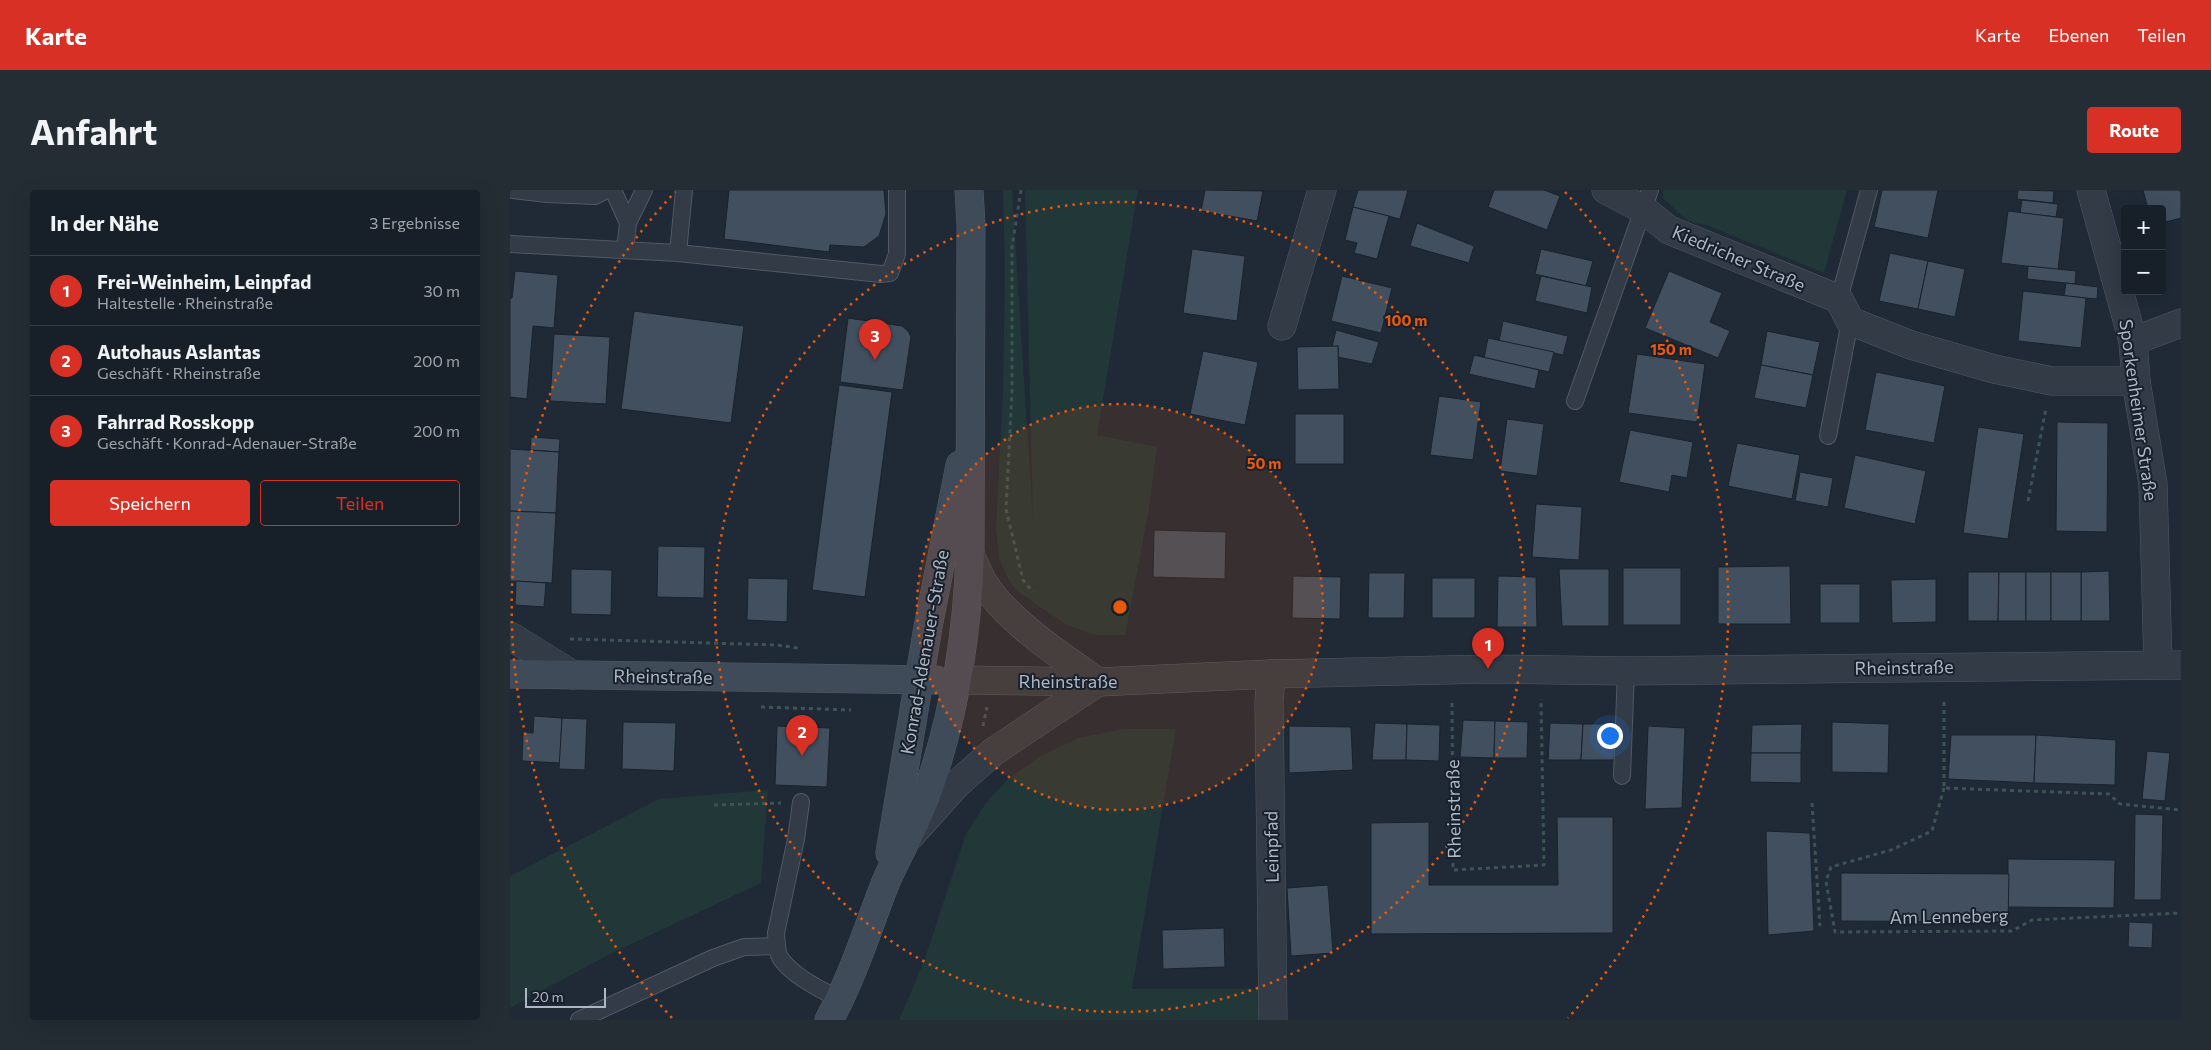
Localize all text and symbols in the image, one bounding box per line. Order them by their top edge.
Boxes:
text: Karte [25,21,87,50]
text: Karte [1975,24,2020,46]
text: Ebenen [2048,24,2109,46]
text: Teilen [2137,24,2186,46]
button: Route [2087,107,2181,153]
text: Anfahrt [30,109,157,152]
map controls [2121,205,2166,295]
button: + [2121,205,2166,250]
text: In der Nähe [50,210,159,235]
text: 3 Ergebnisse [369,213,460,232]
street label: Kiedricher Straße [1669,220,1809,296]
button: − [2121,250,2166,295]
text: Frei-Weinheim, Leinpfad [97,270,311,293]
text: 1 [62,281,70,300]
text: 30 m [423,281,460,300]
text: Haltestelle · Rheinstraße [97,293,273,312]
text: 100 m [1385,311,1427,329]
street label: Sporkenheimer Straße [2115,318,2163,502]
pin: 3 [859,319,891,360]
text: Autohaus Aslantas [97,340,261,363]
text: 150 m [1650,340,1692,358]
text: 2 [61,351,71,370]
text: 200 m [413,351,460,370]
text: Geschäft · Rheinstraße [97,363,261,382]
text: Fahrrad Rosskopp [97,410,254,433]
text: 3 [61,421,71,440]
text: 200 m [413,421,460,440]
text: Geschäft · Konrad-Adenauer-Straße [97,433,357,452]
text: 50 m [1247,454,1281,472]
button: Speichern [50,480,250,526]
button: Teilen [260,480,460,526]
street label: Konrad-Adenauer-Straße [895,548,953,756]
centre of rings [1111,598,1129,616]
pin: 1 [1472,628,1504,669]
street label: Rheinstraße [1854,655,1954,679]
street label: Rheinstraße [613,664,713,688]
street label: Rheinstraße [1018,670,1118,692]
pin: 2 [786,715,818,756]
your location [1597,723,1623,749]
street label: Rheinstraße [1441,759,1465,859]
street label: Leinpfad [1259,811,1283,883]
street label: Am Lenneberg [1890,904,2009,928]
scale bar [525,985,606,1008]
text: 20 m [532,988,564,1005]

